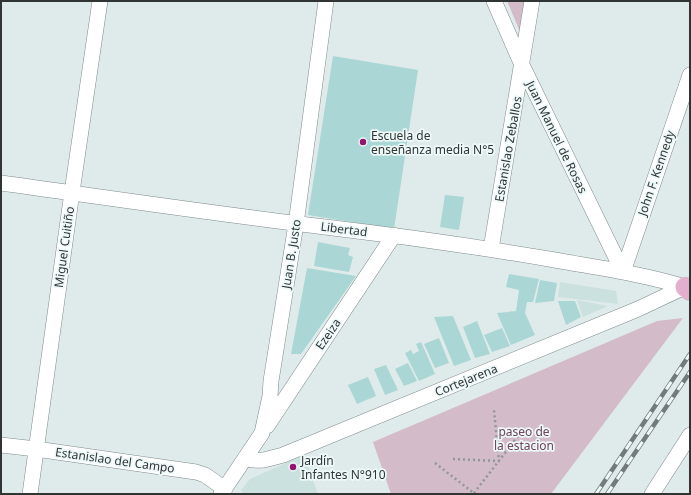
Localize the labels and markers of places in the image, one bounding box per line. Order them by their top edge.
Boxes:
place label: Escuela de enseñanza media N°5 [371,127,494,158]
marker: Escuela de enseñanza media N°5 [358,137,368,147]
place label: Jardín Infantes N°910 [300,452,386,483]
marker: Jardín Infantes N°910 [288,462,298,472]

